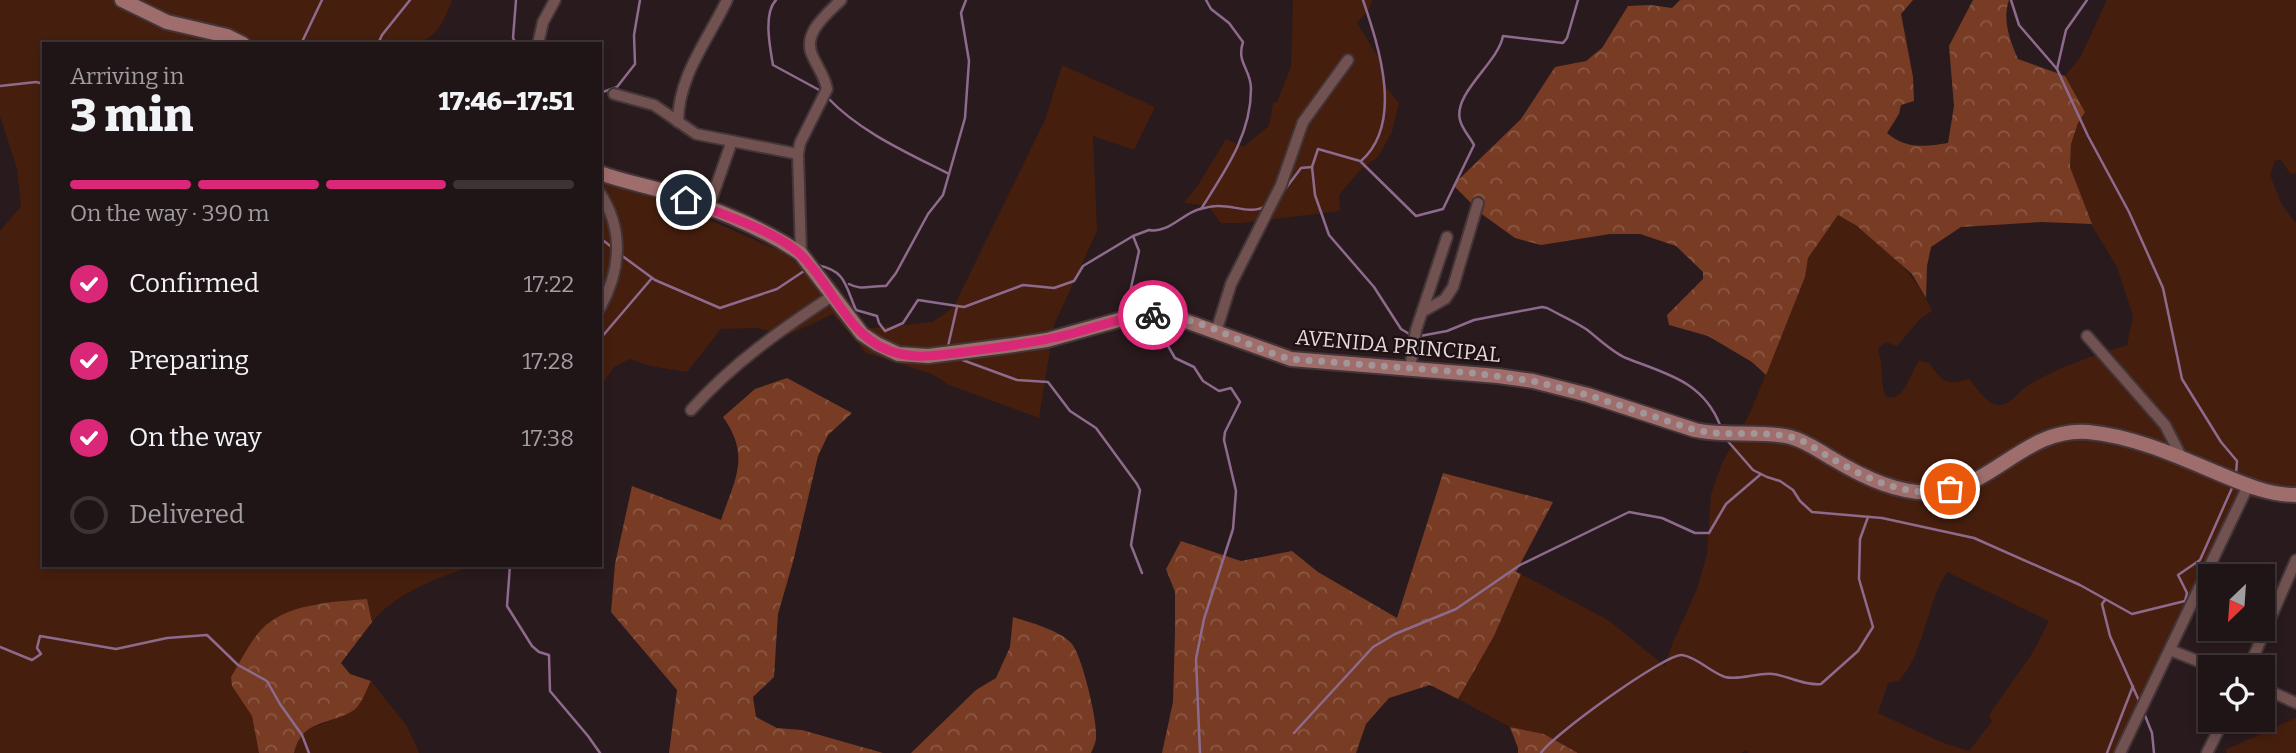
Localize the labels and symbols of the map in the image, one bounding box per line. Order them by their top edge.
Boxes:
pin [656,170,716,230]
courier [1118,280,1188,350]
street label: AVENIDA PRINCIPAL [1294,324,1502,368]
pin [1920,459,1980,519]
north arrow [2198,564,2275,640]

